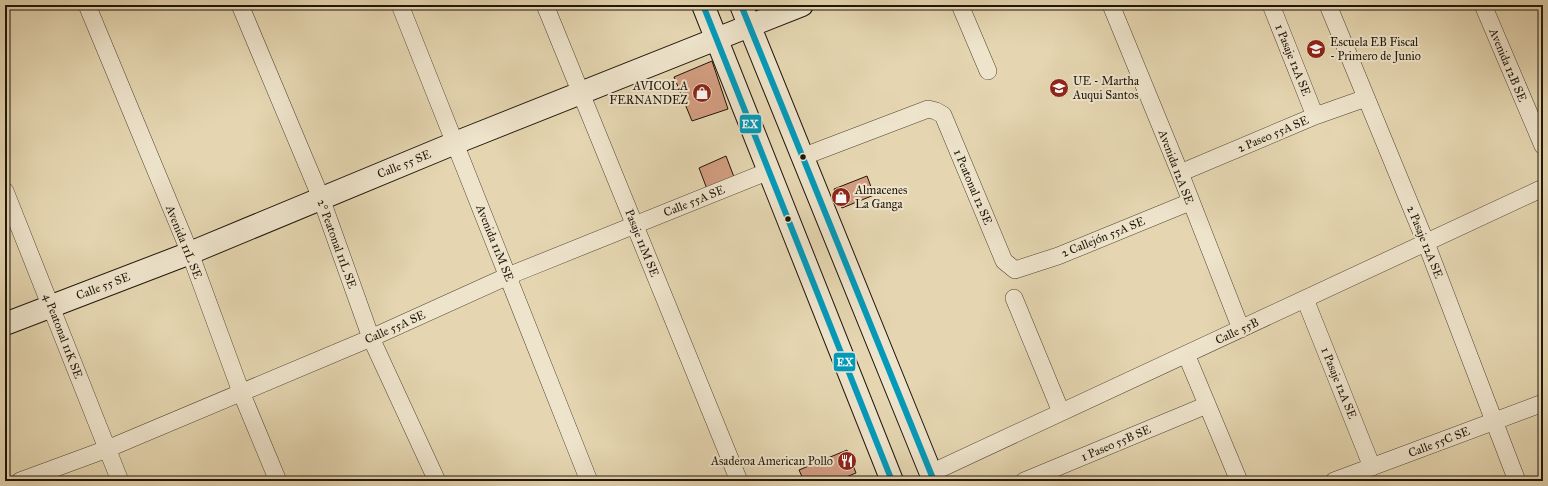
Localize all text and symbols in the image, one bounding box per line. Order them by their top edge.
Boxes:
street label: 1 Pasaje 12A SE [1272,22,1314,98]
street label: Avenida 12B SE [1486,25,1530,104]
place label: Escuela EB Fiscal - Primero de Junio [1330,35,1421,64]
school or university icon: Escuela EB Fiscal - Primero de Junio [1305,38,1327,60]
place label: UE - Martha Auqui Santos [1072,74,1140,103]
school or university icon: UE - Martha Auqui Santos [1048,77,1070,99]
place label: AVICOLA FERNANDEZ [609,79,689,107]
shop icon: AVICOLA FERNANDEZ [691,82,713,104]
street label: 2 Paseo 55A SE [1235,113,1311,155]
line badge: EX [739,114,762,134]
text: EX [742,118,759,131]
street label: Avenida 12A SE [1155,127,1197,207]
street label: Calle 55 SE [375,147,433,181]
street label: 1 Peatonal 12 SE [951,147,995,227]
unlabelled marker [798,152,808,162]
street label: Calle 55A SE [661,182,727,220]
place label: Almacenes La Ganga [854,183,907,212]
shop icon: Almacenes La Ganga [830,186,852,208]
street label: 2° Peatonal 11L SE [314,198,360,291]
street label: Avenida 11L SE [163,202,205,281]
street label: Avenida 11M SE [473,202,517,284]
street label: 2 Pasaje 12A SE [1404,204,1446,281]
street label: Pasaje 11M SE [622,207,662,279]
unlabelled marker [783,214,793,224]
street label: 2 Callejón 55A SE [1059,214,1147,260]
street label: Calle 55 SE [74,269,132,303]
street label: 4 Peatonal 11K SE [40,292,86,381]
street label: Calle 55A SE [363,307,428,347]
street label: Calle 55B [1213,315,1261,347]
street label: 1 Pasaje 12A SE [1318,345,1360,421]
line badge: EX [833,352,856,372]
text: EX [837,356,854,369]
street label: 1 Paseo 55B SE [1079,422,1153,464]
street label: Calle 55C SE [1406,424,1472,460]
restaurant icon: Asaderoa American Pollo [836,450,858,472]
place label: Asaderoa American Pollo [710,454,833,468]

